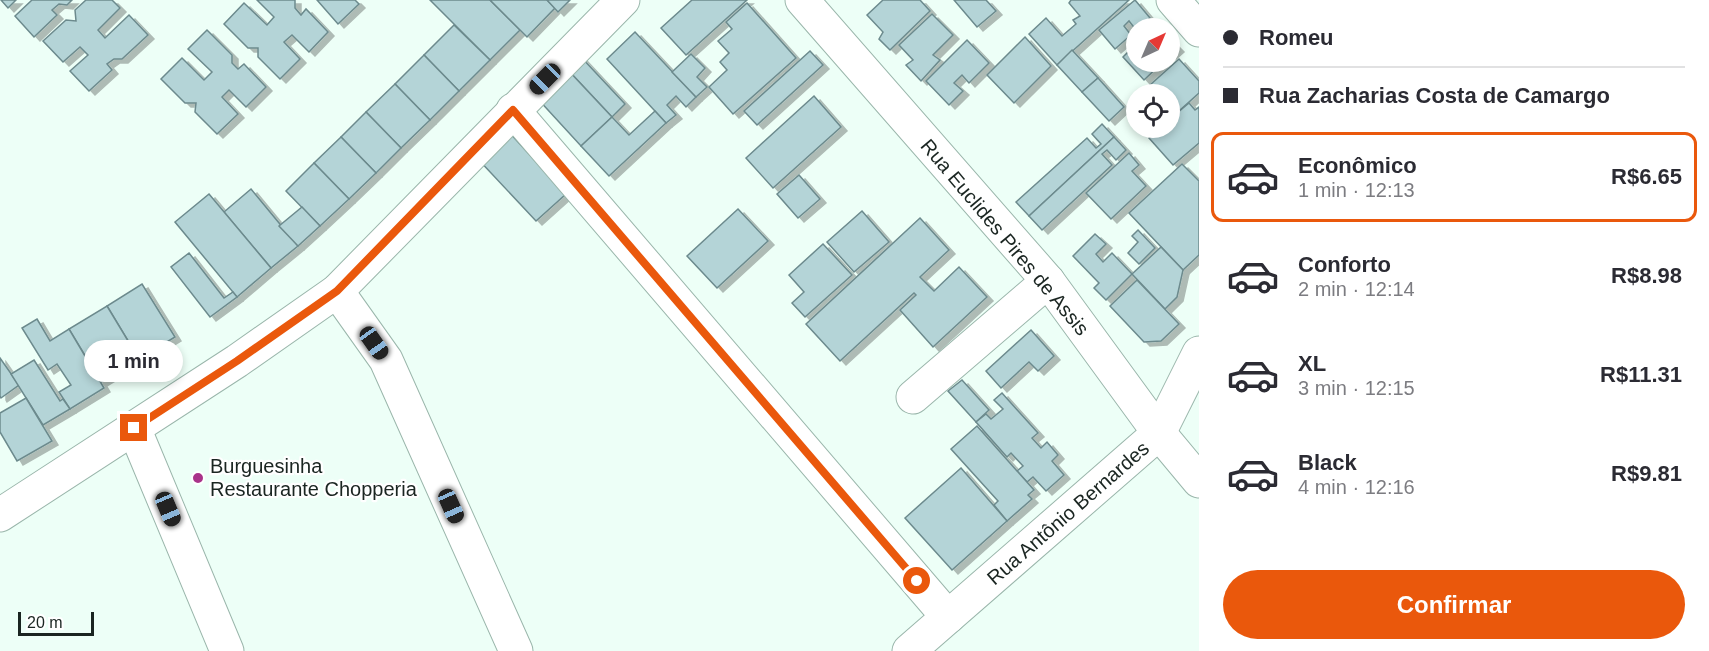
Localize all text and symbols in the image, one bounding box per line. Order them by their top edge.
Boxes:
north arrow [1126,18,1180,72]
map controls [1126,18,1180,138]
text: Romeu [1259,25,1334,50]
car [526,60,564,98]
text: Rua Zacharias Costa de Camargo [1259,83,1610,108]
button: locate [1126,84,1180,138]
street label: Rua Euclides Pires de Assis [917,135,1093,339]
icon: car [1226,150,1280,204]
text: Econômico [1298,153,1417,178]
text: R$6.65 [1611,164,1682,189]
text: 1 min · 12:13 [1298,179,1415,201]
icon: car [1226,249,1280,303]
text: Conforto [1298,252,1391,277]
text: R$8.98 [1611,263,1682,288]
text: 2 min · 12:14 [1298,278,1415,300]
car [356,323,392,363]
callout: 1 min [84,341,184,383]
icon: car [1226,348,1280,402]
text: 1 min [107,350,160,372]
text: XL [1298,351,1326,376]
text: R$11.31 [1600,362,1682,387]
text: 3 min · 12:15 [1298,377,1415,399]
route end [120,414,147,441]
street label: Rua Antônio Bernardes [983,437,1153,589]
icon: car [1226,447,1280,501]
text: Black [1298,450,1357,475]
place label: Burguesinha Restaurante Chopperia [210,455,418,500]
text: R$9.81 [1611,461,1682,486]
marker: Burguesinha Restaurante Chopperia [191,471,205,485]
text: 4 min · 12:16 [1298,476,1415,498]
car [435,486,467,526]
car [153,489,183,529]
route start [903,567,930,594]
button: Confirmar [1223,570,1685,639]
scale bar [18,609,94,636]
text: 20 m [27,614,63,631]

